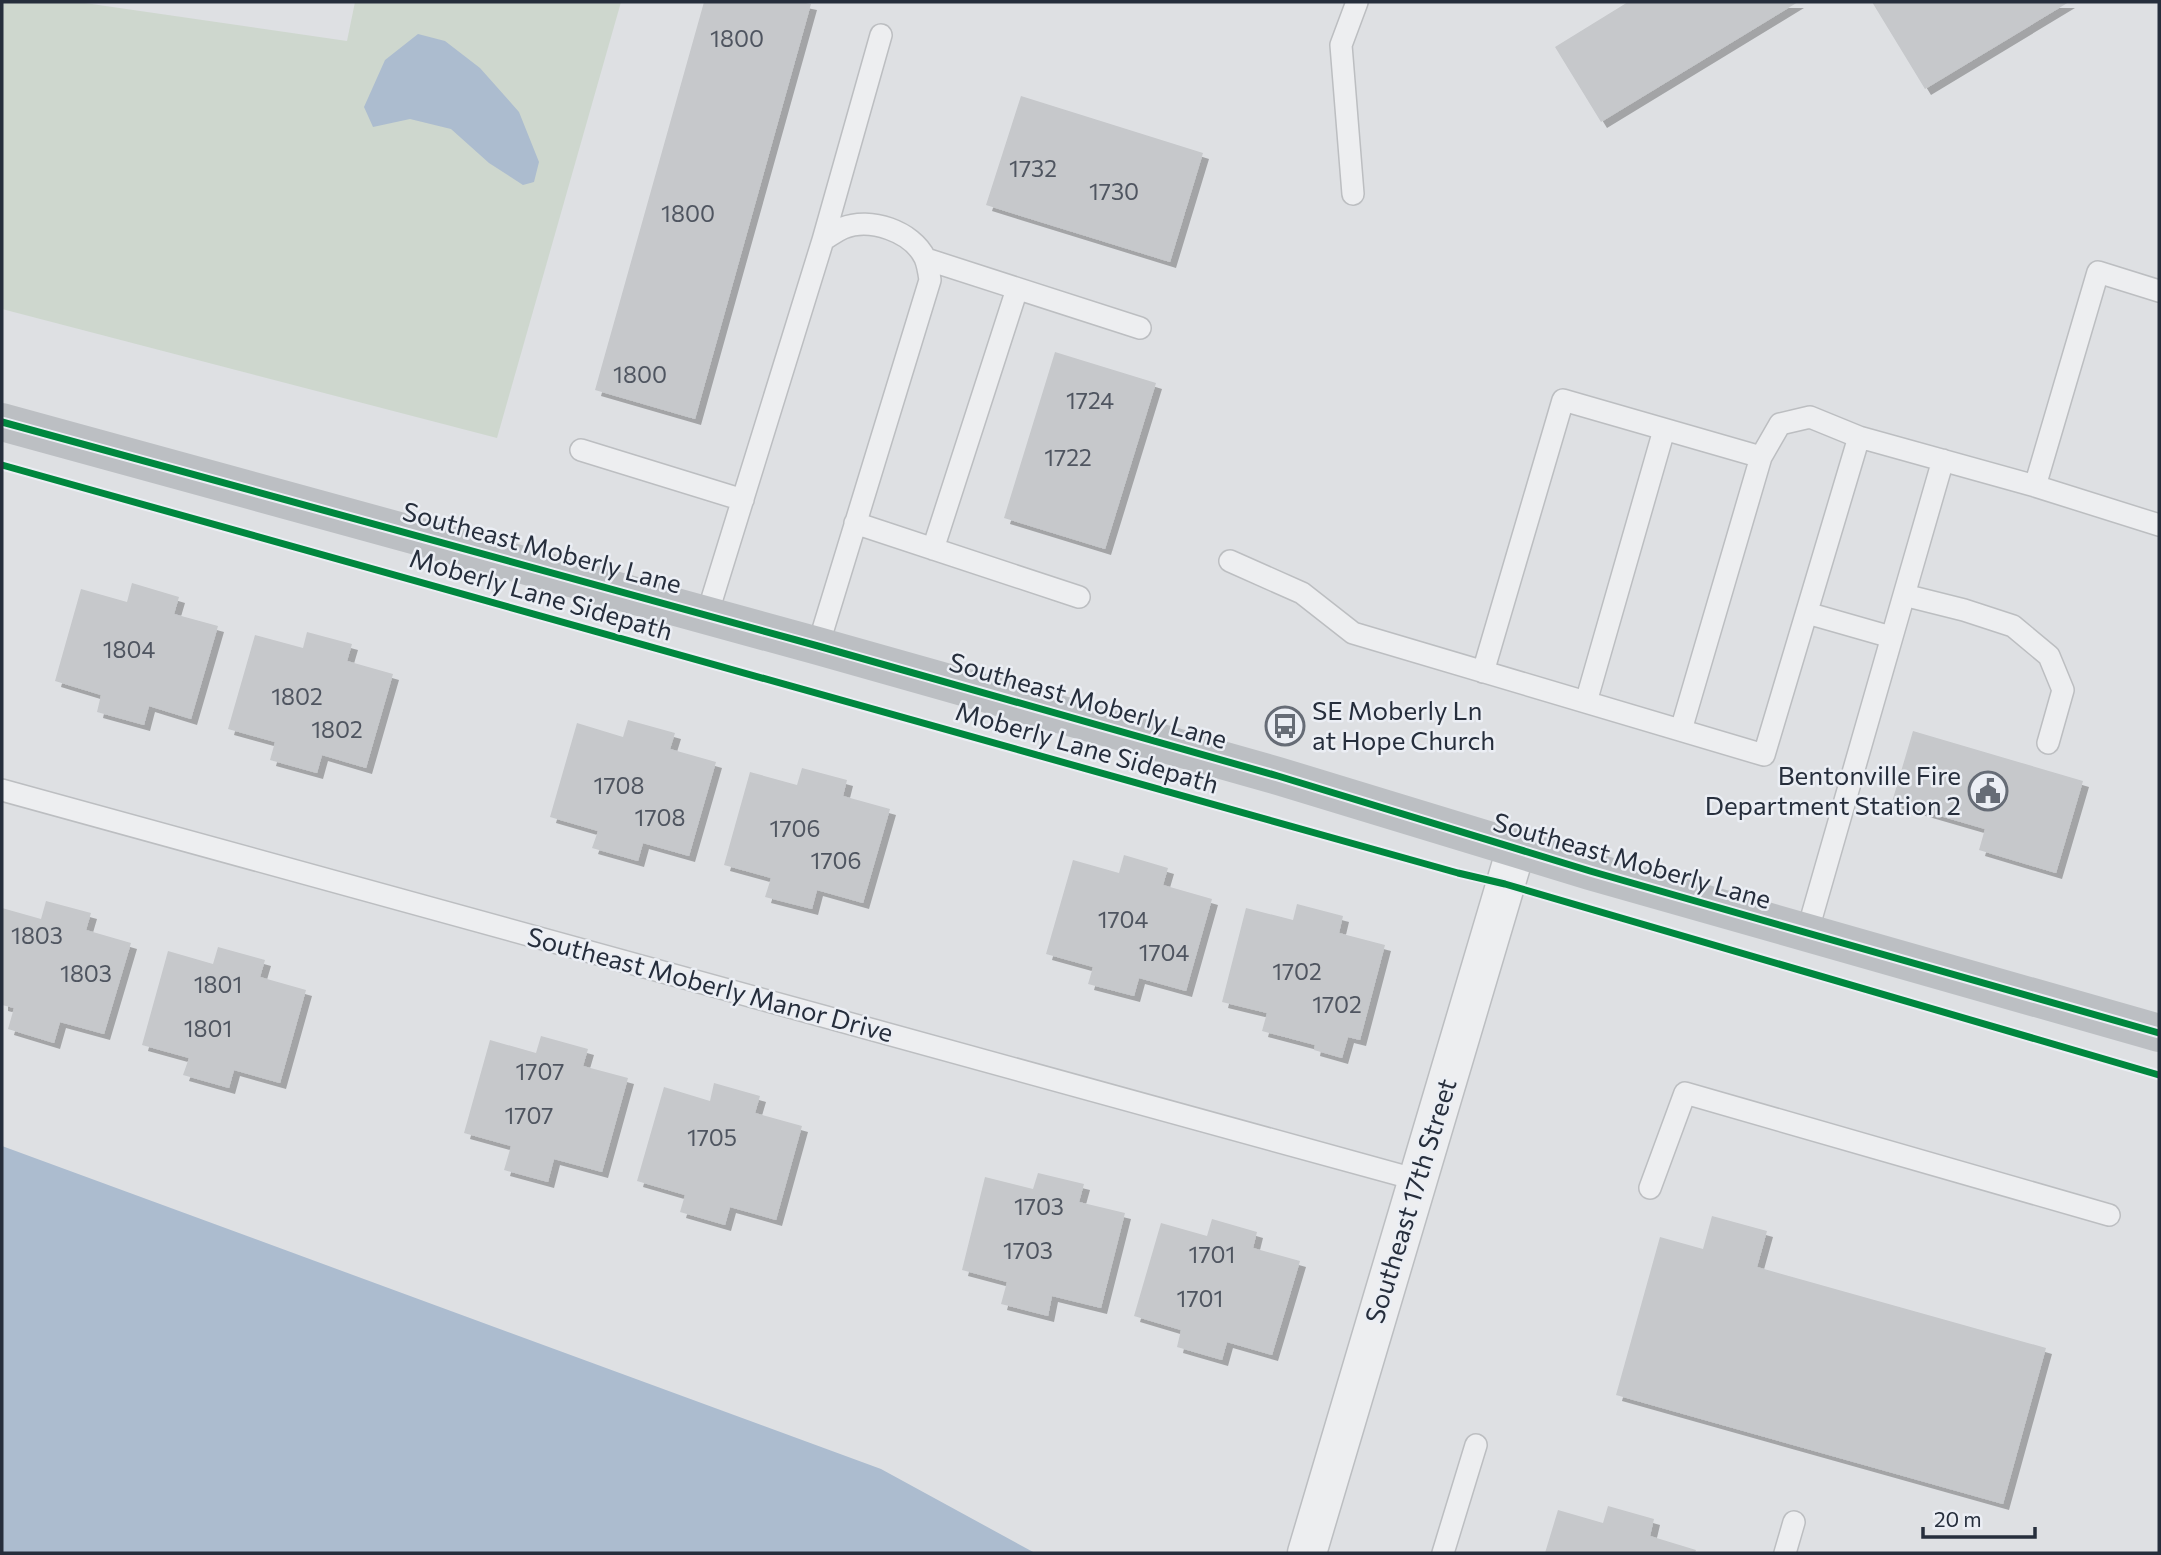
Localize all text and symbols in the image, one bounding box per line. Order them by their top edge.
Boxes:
house number: 1800 [710,24,764,52]
house number: 1732 [1009,154,1057,182]
house number: 1730 [1089,177,1139,205]
house number: 1800 [661,199,715,227]
house number: 1800 [613,360,667,388]
house number: 1724 [1066,386,1114,414]
house number: 1722 [1044,443,1092,471]
street label: Southeast Moberly Lane [399,494,685,599]
street label: Moberly Lane Sidepath [406,541,676,646]
house number: 1804 [103,635,155,663]
street label: Southeast Moberly Lane [946,645,1231,754]
house number: 1802 [271,682,323,710]
street label: Moberly Lane Sidepath [952,694,1222,799]
place label: SE Moberly Ln at Hope Church [1312,694,1495,755]
bus stop icon: SE Moberly Ln at Hope Church [1264,705,1306,747]
house number: 1802 [311,715,363,743]
place label: Bentonville Fire Department Station 2 [1705,759,1961,820]
public building icon: Bentonville Fire Department Station 2 [1967,770,2009,812]
house number: 1708 [594,771,644,799]
house number: 1708 [635,803,685,831]
street label: Southeast Moberly Lane [1490,805,1775,914]
house number: 1706 [770,814,820,842]
house number: 1706 [811,846,861,874]
house number: 1704 [1098,905,1149,933]
street label: Southeast Moberly Manor Drive [524,920,897,1047]
house number: 1803 [11,921,63,949]
house number: 1704 [1139,938,1190,966]
house number: 1702 [1272,957,1322,985]
house number: 1803 [60,959,112,987]
house number: 1801 [194,970,242,998]
house number: 1702 [1312,990,1362,1018]
house number: 1801 [184,1014,232,1042]
house number: 1707 [516,1057,564,1085]
street label: Southeast 17th Street [1358,1074,1462,1327]
house number: 1707 [505,1101,553,1129]
house number: 1705 [687,1123,737,1151]
house number: 1703 [1014,1192,1064,1220]
house number: 1703 [1003,1236,1053,1264]
house number: 1701 [1189,1240,1235,1268]
house number: 1701 [1177,1284,1223,1312]
scale bar [1923,1496,2035,1540]
text: 20 m [1934,1506,1982,1531]

